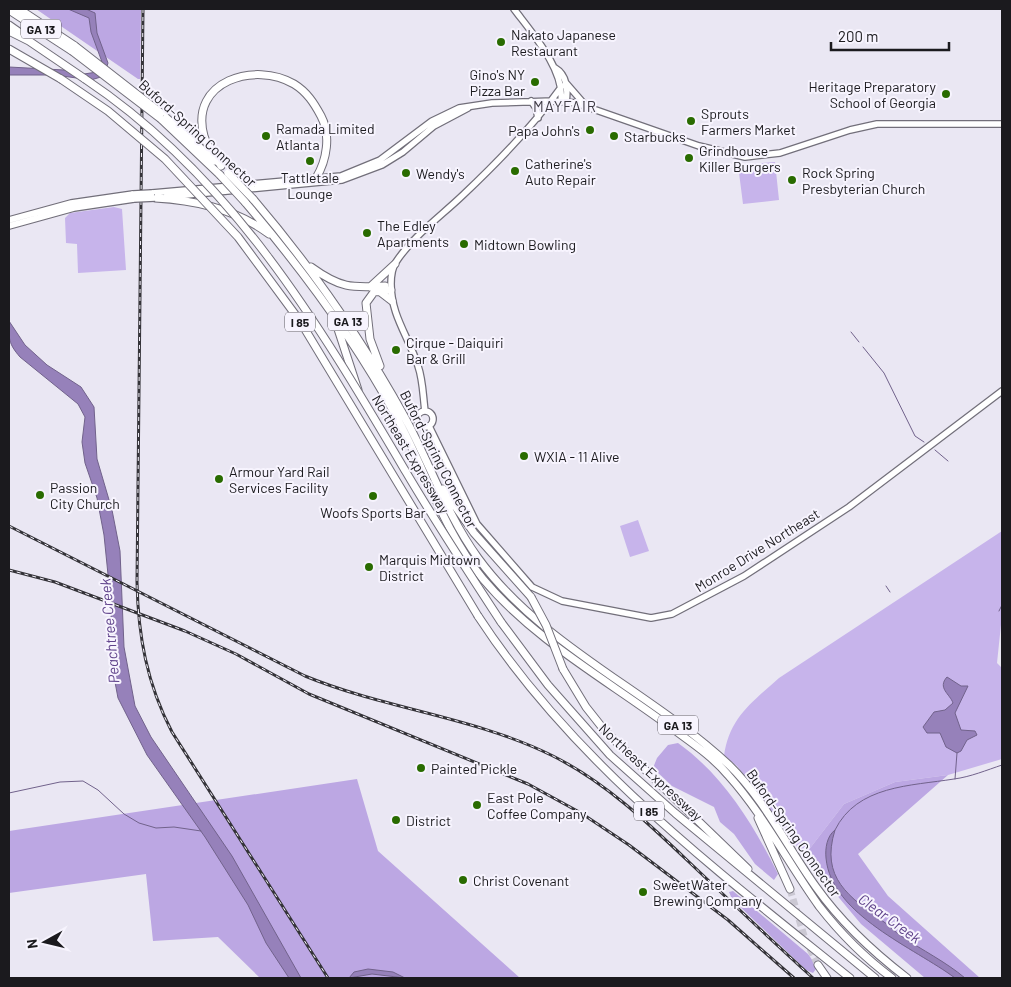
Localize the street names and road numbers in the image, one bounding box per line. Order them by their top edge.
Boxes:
road number: GA 13 [21,20,61,38]
street label: Buford-Spring Connector [136,76,260,190]
road number: GA 13 [328,312,368,331]
road number: I 85 [285,313,315,332]
street label: Buford-Spring Connector [397,387,481,531]
street label: Northeast Expressway [369,391,453,517]
street label: Monroe Drive Northeast [692,505,822,595]
road number: GA 13 [658,716,698,734]
street label: Northeast Expressway [596,720,707,825]
street label: Buford-Spring Connector [743,766,845,900]
road number: I 85 [634,801,664,820]

